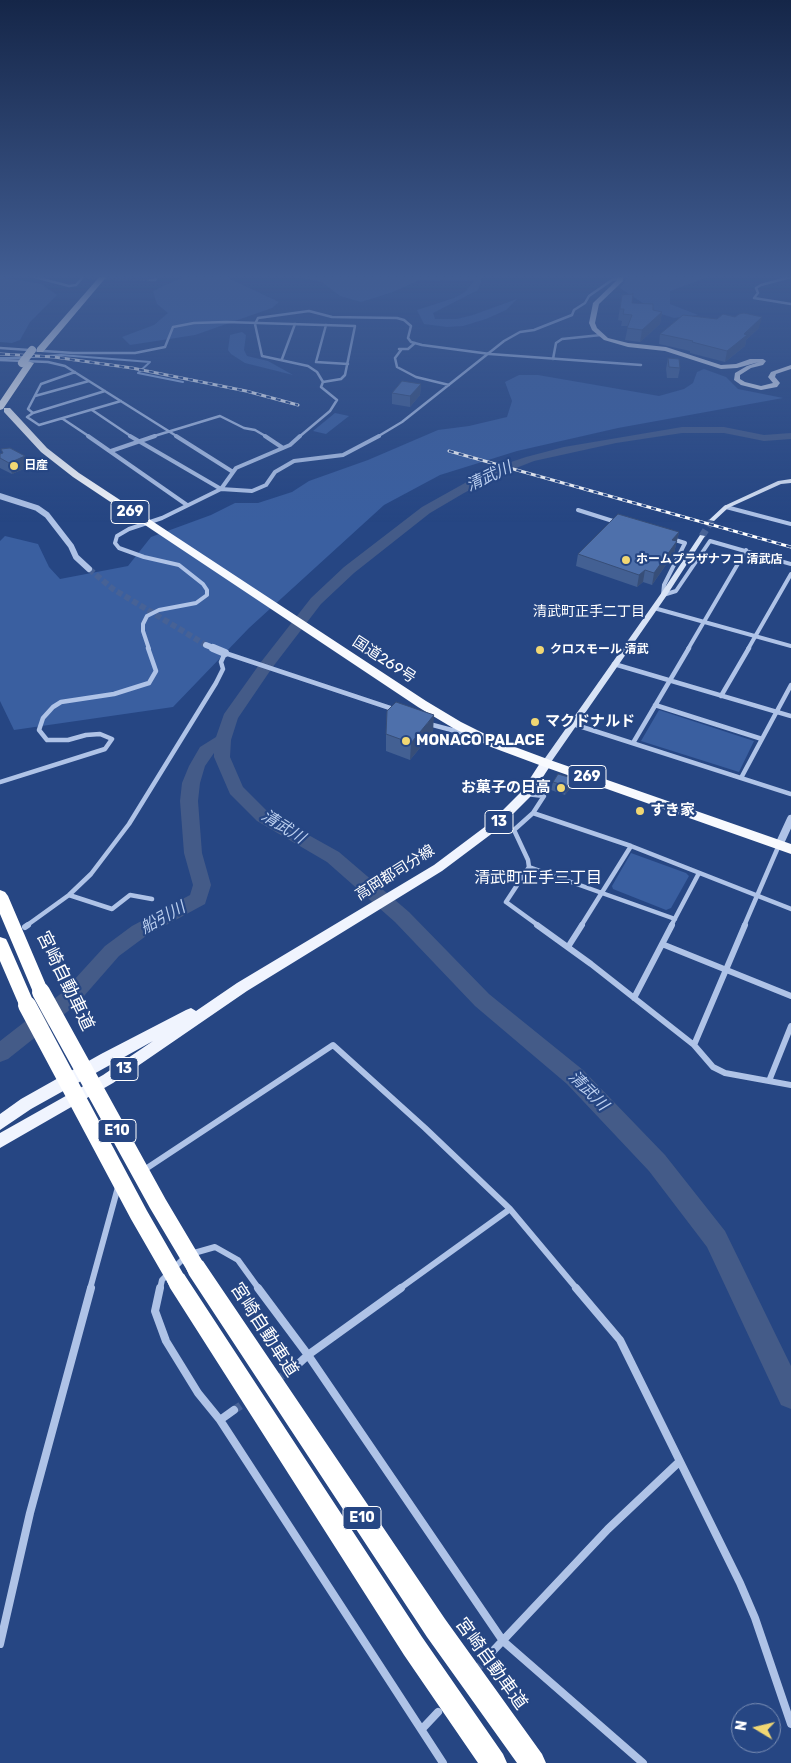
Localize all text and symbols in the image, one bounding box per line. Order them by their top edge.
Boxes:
water label: 清武川 [463,458,515,496]
place label: 日産 [24,459,48,473]
marker: 日産 [8,460,20,472]
road number: 269 [111,501,149,524]
place label: ホームプラザナフコ 清武店 [636,553,783,567]
marker: ホームプラザナフコ 清武店 [620,554,632,566]
district label: 清武町正手二丁目 [533,604,645,620]
street label: 国道269号 [349,633,419,687]
place label: クロスモール 清武 [550,643,649,657]
marker: クロスモール 清武 [534,644,546,656]
place label: マクドナルド [545,713,635,731]
marker: マクドナルド [529,716,541,728]
place label: MONACO PALACE [416,732,545,750]
marker: MONACO PALACE [400,735,412,747]
road number: 269 [568,766,606,789]
place label: お菓子の日高 [461,779,551,797]
marker: お菓子の日高 [555,782,567,794]
place label: すき家 [650,802,695,820]
marker: すき家 [634,805,646,817]
water label: 清武川 [258,806,308,848]
road number: 13 [485,810,513,834]
street label: 高岡都司分線 [352,842,438,904]
district label: 清武町正手三丁目 [474,868,602,888]
water label: 船引川 [137,898,189,938]
street label: 宮崎自動車道 [32,928,98,1034]
road number: 13 [110,1058,138,1080]
water label: 清武川 [564,1067,612,1115]
road number: E10 [98,1120,136,1142]
street label: 宮崎自動車道 [226,1279,302,1381]
road number: E10 [343,1506,381,1530]
street label: 宮崎自動車道 [451,1614,531,1714]
north arrow [731,1703,781,1753]
text: N [732,1719,751,1732]

